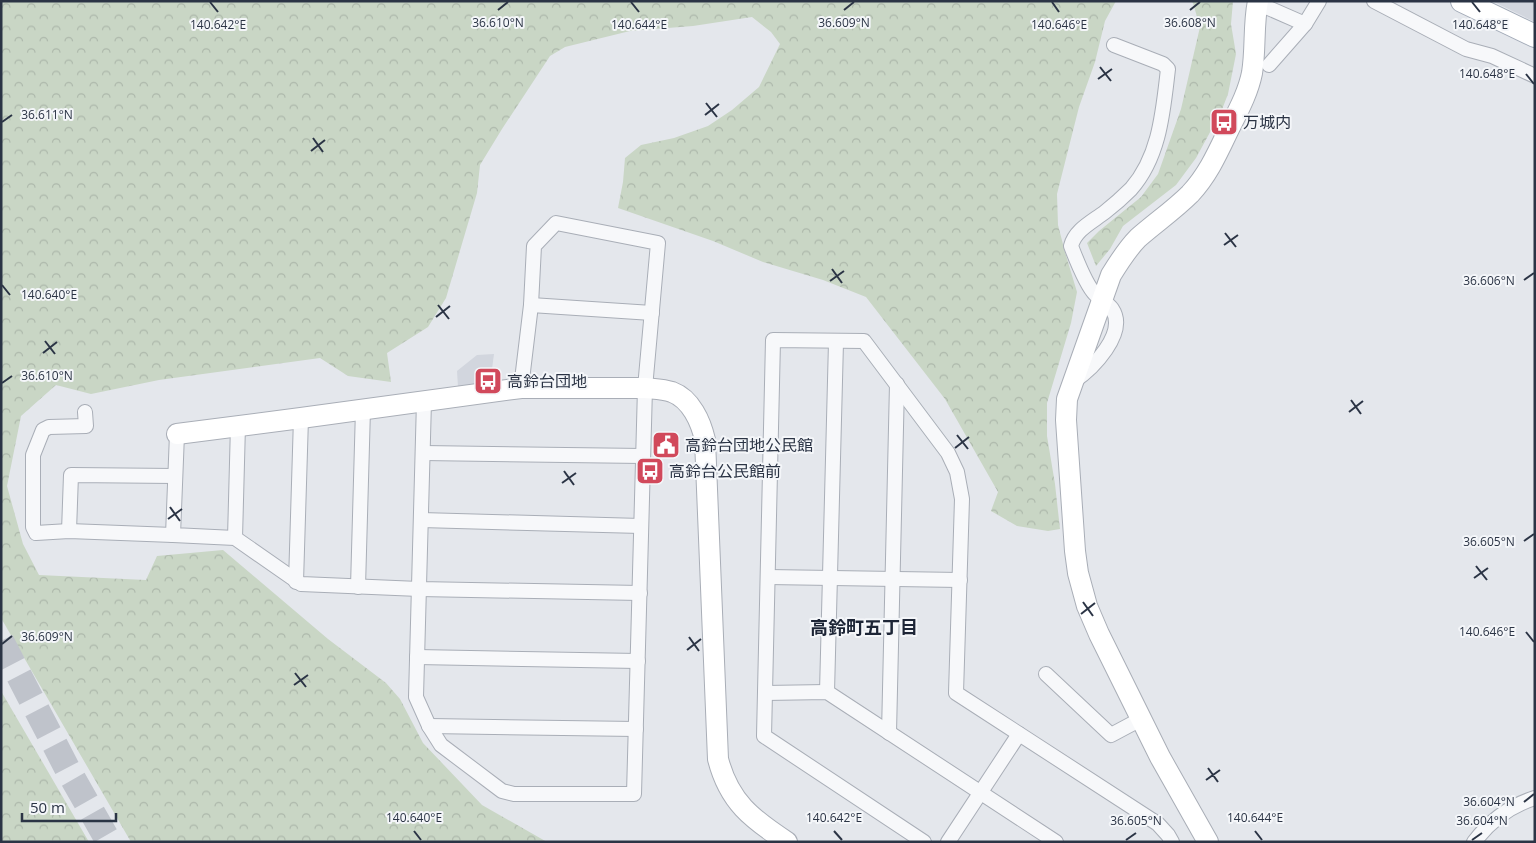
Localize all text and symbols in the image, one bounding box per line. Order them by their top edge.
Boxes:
text: 36.610°N [472,14,524,31]
text: 36.609°N [818,14,870,31]
text: 36.608°N [1164,14,1216,31]
text: 140.642°E [190,16,246,33]
text: 140.644°E [611,16,667,33]
text: 140.646°E [1031,16,1087,33]
text: 140.648°E [1452,16,1508,33]
text: 140.648°E [1459,65,1515,82]
text: 36.611°N [21,106,73,123]
bus stop icon: 万城内 [1209,107,1239,137]
place label: 万城内 [1243,111,1291,133]
text: 36.606°N [1463,272,1515,289]
text: 140.640°E [21,286,77,303]
bus stop icon: 高鈴台団地 [473,366,503,396]
text: 36.610°N [21,367,73,384]
place label: 高鈴台団地 [507,370,587,392]
public building icon: 高鈴台団地公民館 [651,430,681,460]
place label: 高鈴台団地公民館 [685,434,813,456]
bus stop icon: 高鈴台公民館前 [635,456,665,486]
place label: 高鈴台公民館前 [669,460,781,482]
text: 36.605°N [1463,533,1515,550]
district label: 高鈴町五丁目 [810,615,918,639]
text: 140.646°E [1459,623,1515,640]
text: 36.609°N [21,628,73,645]
scale bar [22,790,116,822]
text: 36.604°N [1463,793,1515,810]
text: 50 m [30,797,65,817]
text: 140.640°E [386,809,442,826]
text: 140.642°E [806,809,862,826]
text: 140.644°E [1227,809,1283,826]
text: 36.605°N [1110,812,1162,829]
text: 36.604°N [1456,812,1508,829]

